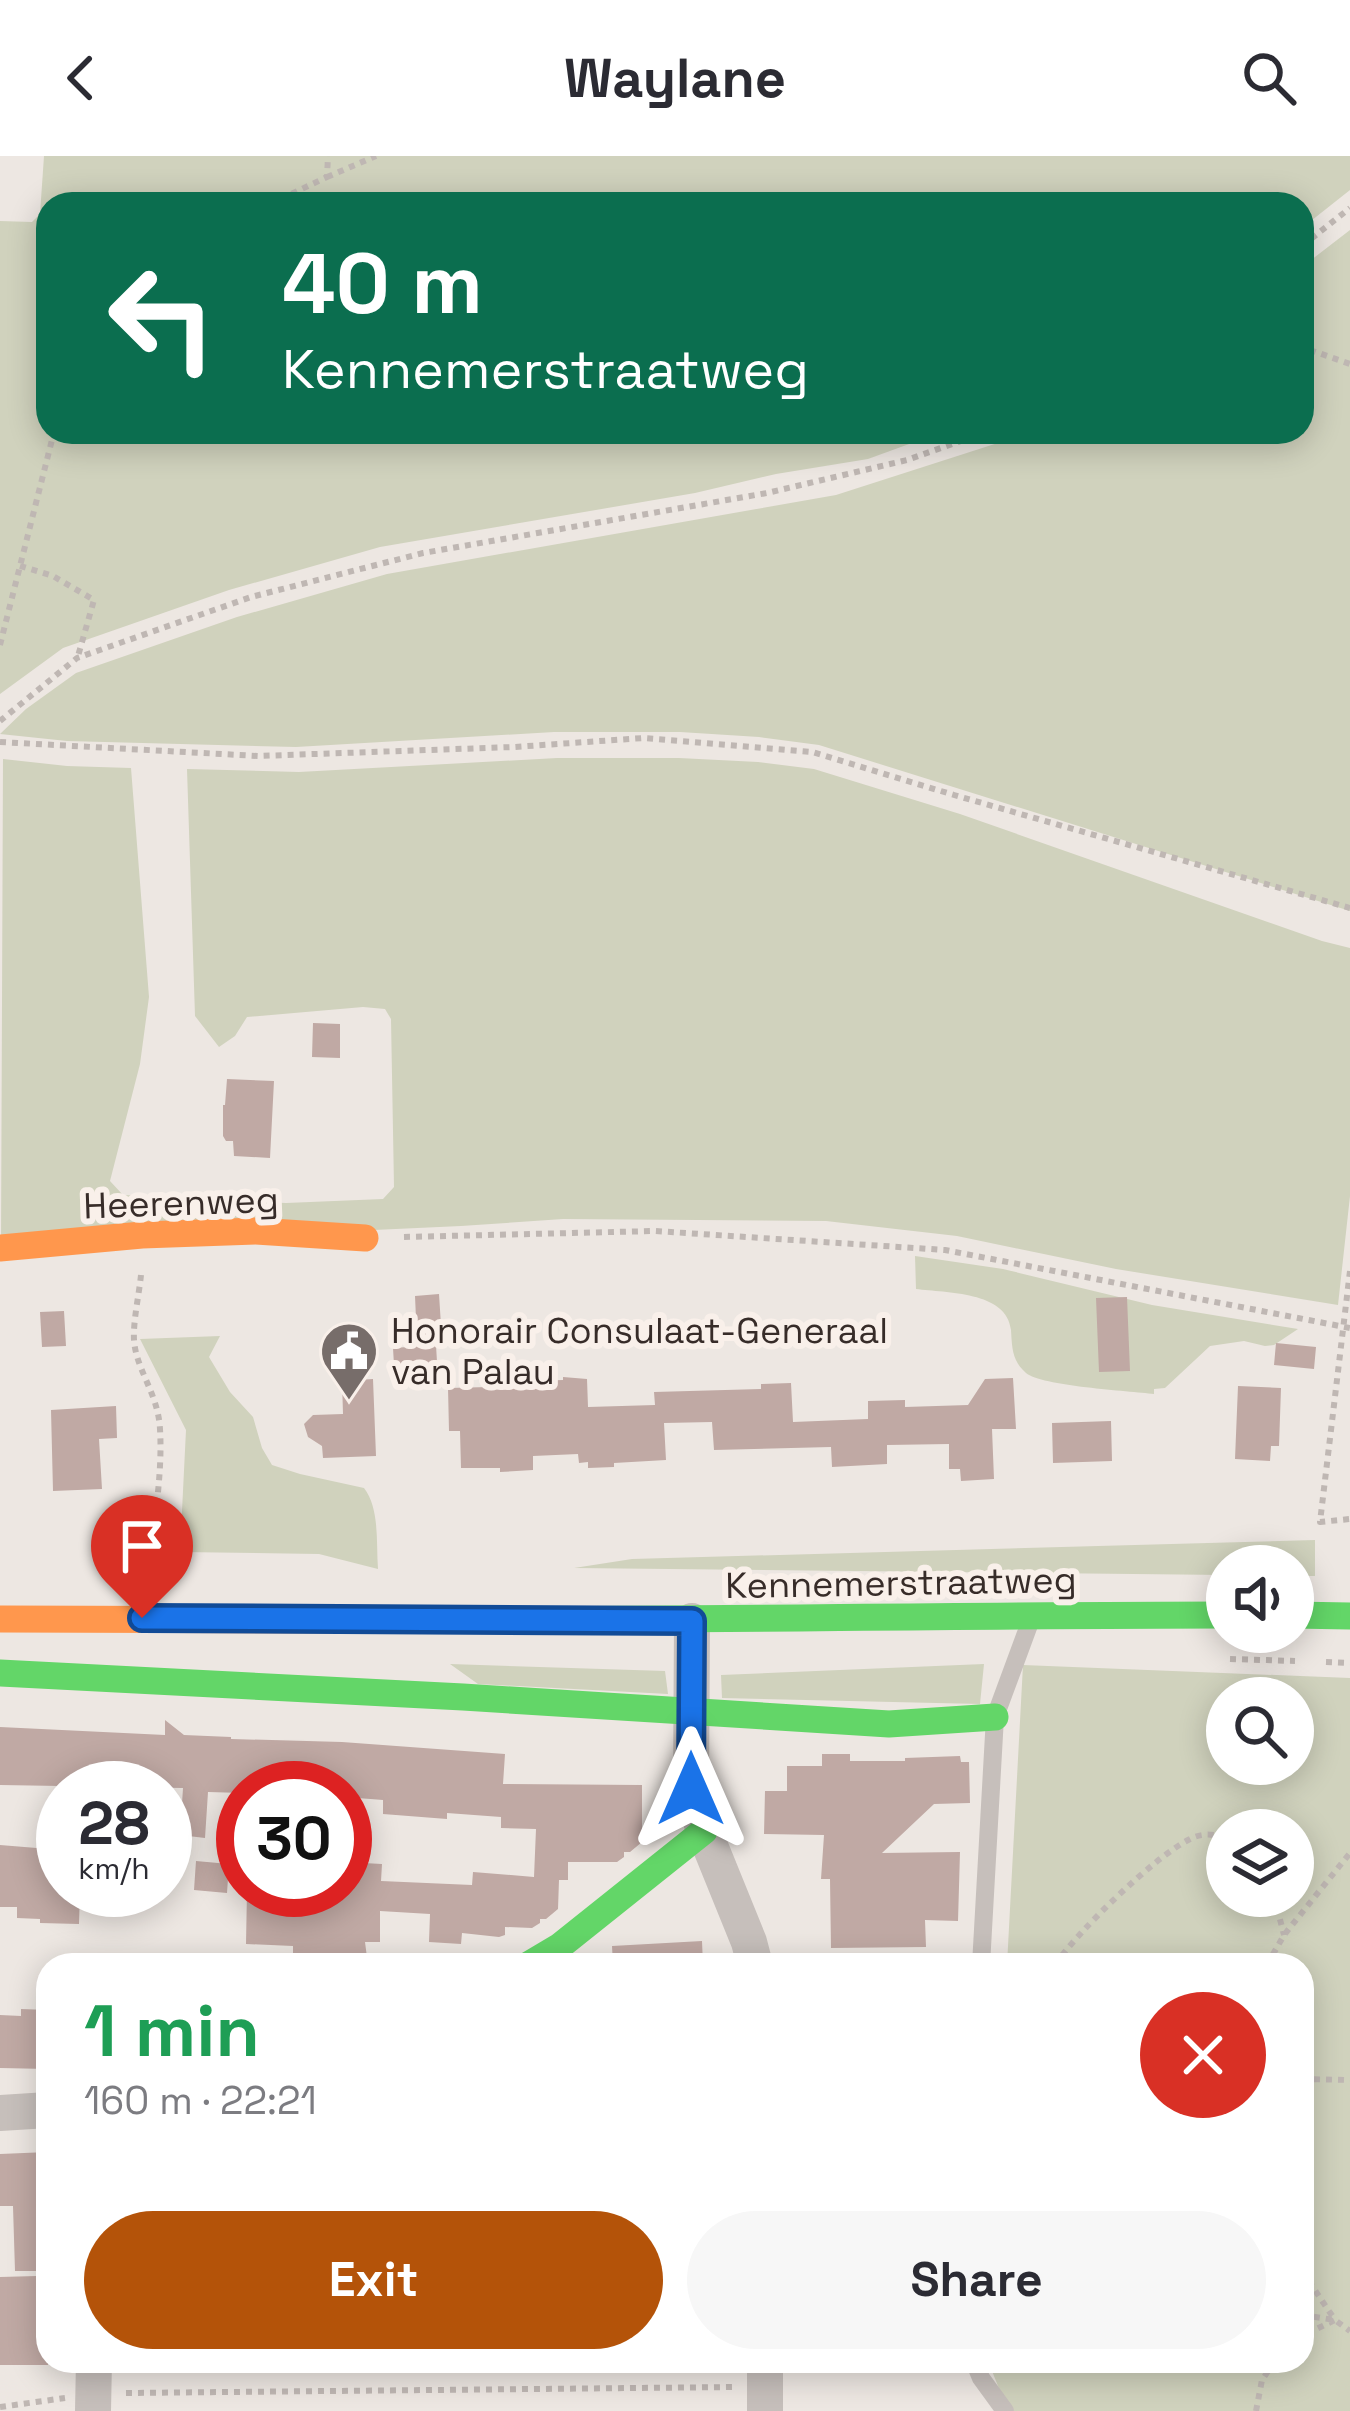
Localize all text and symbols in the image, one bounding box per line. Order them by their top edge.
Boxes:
text: Waylane [564,44,786,113]
icon: back [48,45,114,111]
icon: search [1236,45,1302,111]
text: 40 m [282,230,483,338]
icon: left [84,240,240,396]
text: Kennemerstraatweg [282,335,809,404]
street label: Heerenweg [83,1177,279,1229]
place label: Honorair Consulaat-Generaal van Palau [391,1308,888,1395]
public building icon: Honorair Consulaat-Generaal van Palau [318,1320,380,1402]
pin [91,1495,193,1618]
icon: arrive [109,1513,175,1579]
map controls [1206,1545,1314,1917]
button: sound [1206,1545,1314,1653]
street label: Kennemerstraatweg [725,1557,1077,1609]
button: search [1206,1677,1314,1785]
position arrow [628,1726,754,1852]
speed limit sign: 30 [216,1761,372,1917]
text: 28 [78,1785,150,1862]
button: layers [1206,1809,1314,1917]
text: km/h [78,1849,150,1888]
text: 1 min [84,1985,260,2077]
button: close [1140,1992,1266,2118]
text: 160 m · 22:21 [84,2076,317,2125]
button: Exit [84,2211,663,2349]
button: Share [687,2211,1266,2349]

